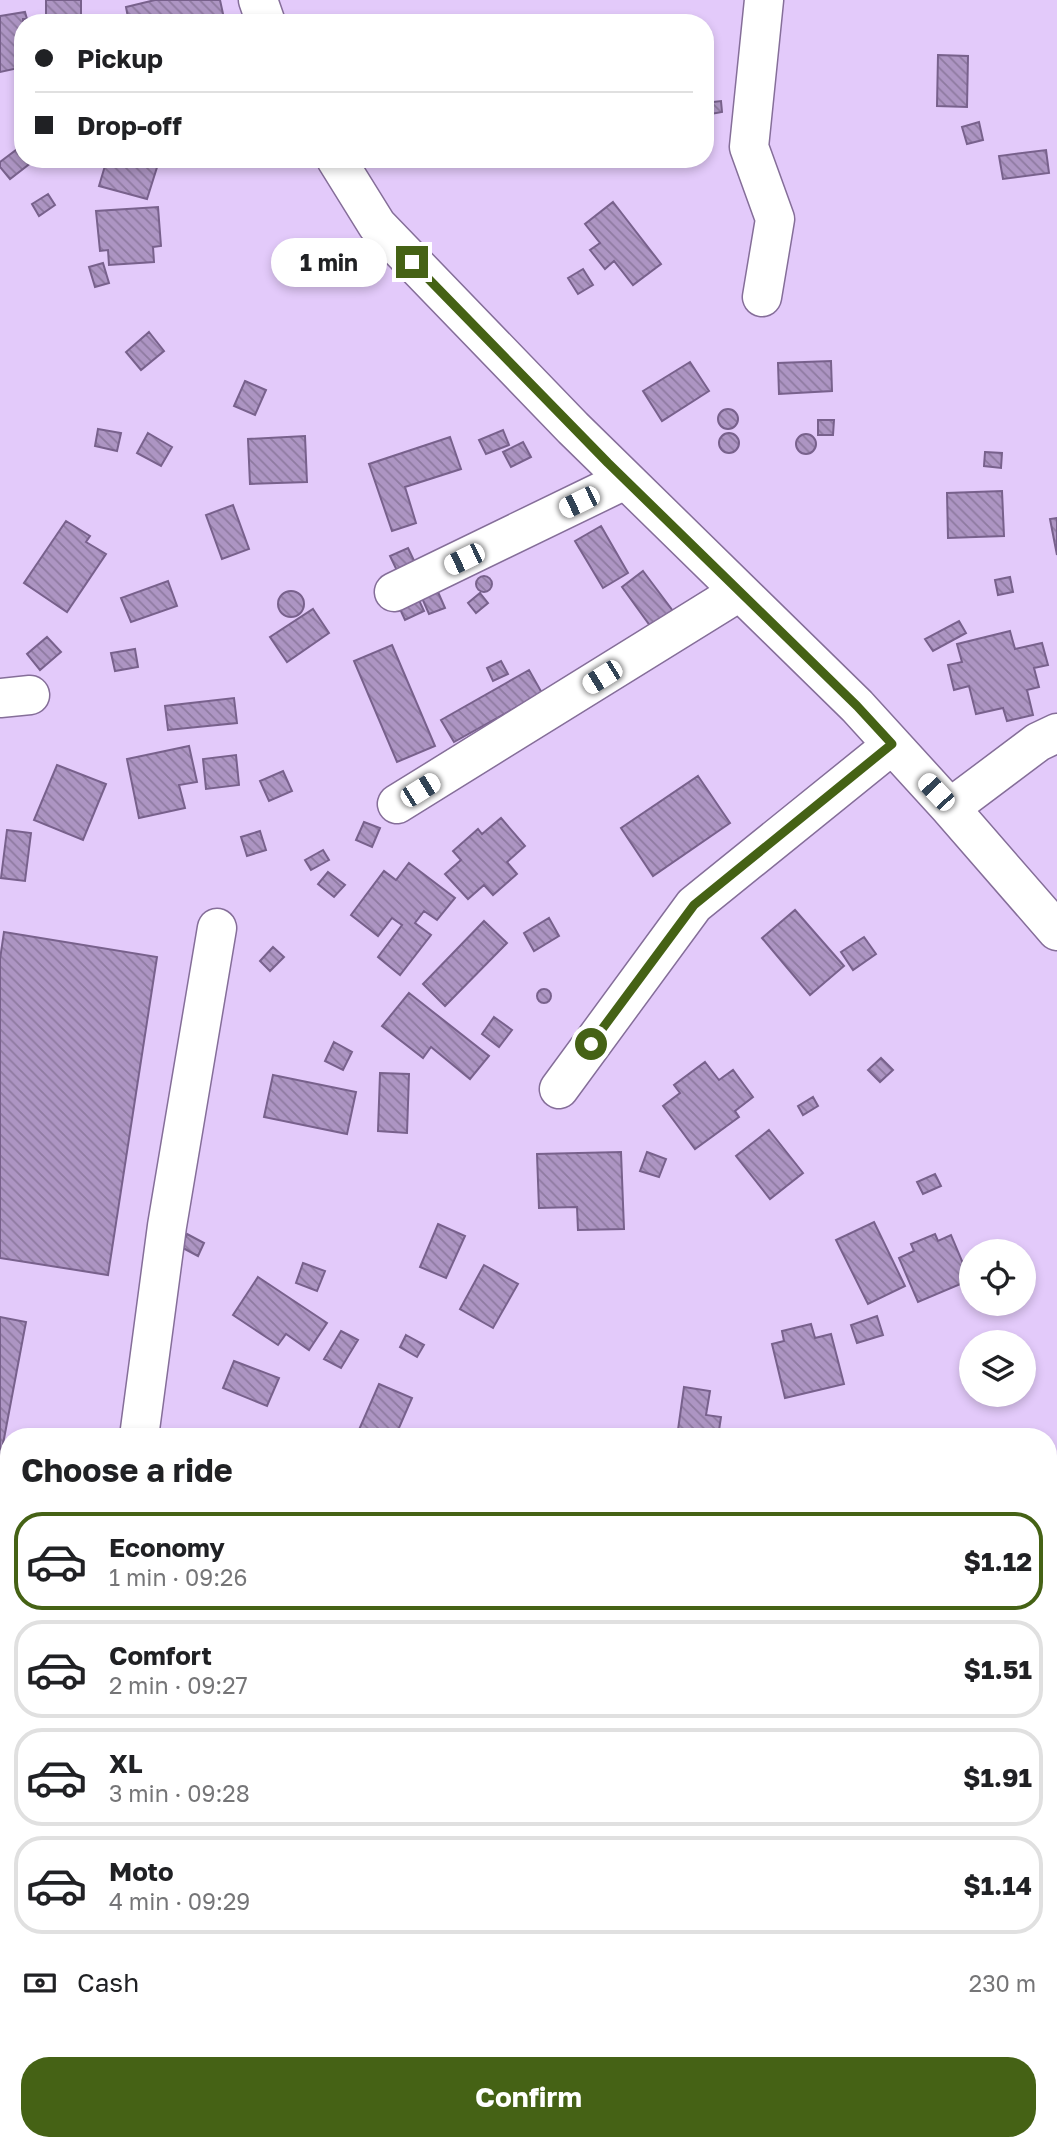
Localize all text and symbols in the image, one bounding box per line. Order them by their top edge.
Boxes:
text: Pickup [77,43,163,74]
text: Drop-off [77,110,182,141]
callout: 1 min [272,238,388,286]
route end [396,246,428,278]
text: 1 min [300,248,358,276]
car [556,483,603,521]
car [441,540,488,578]
car [579,657,626,697]
car [914,769,959,815]
car [397,770,444,810]
route start [575,1028,607,1060]
map controls [959,1239,1036,1407]
button: locate [959,1239,1036,1316]
button: layers [959,1330,1036,1407]
text: Choose a ride [21,1451,233,1489]
icon: car [25,1530,88,1593]
text: Economy [109,1532,225,1563]
text: $1.12 [964,1546,1032,1577]
text: 1 min · 09:26 [109,1563,247,1591]
icon: car [25,1638,88,1701]
text: Comfort [109,1640,212,1671]
text: $1.51 [964,1654,1032,1685]
text: 2 min · 09:27 [109,1671,248,1699]
icon: car [25,1746,88,1809]
text: XL [109,1748,143,1779]
text: $1.91 [963,1762,1032,1793]
text: 3 min · 09:28 [109,1779,250,1807]
icon: car [25,1854,88,1917]
text: Moto [109,1856,174,1887]
text: $1.14 [963,1870,1032,1901]
text: 4 min · 09:29 [109,1887,250,1915]
icon: cash [21,1964,59,2002]
text: Cash [77,1967,139,1998]
text: 230 m [969,1969,1036,1997]
button: Confirm [21,2057,1036,2137]

